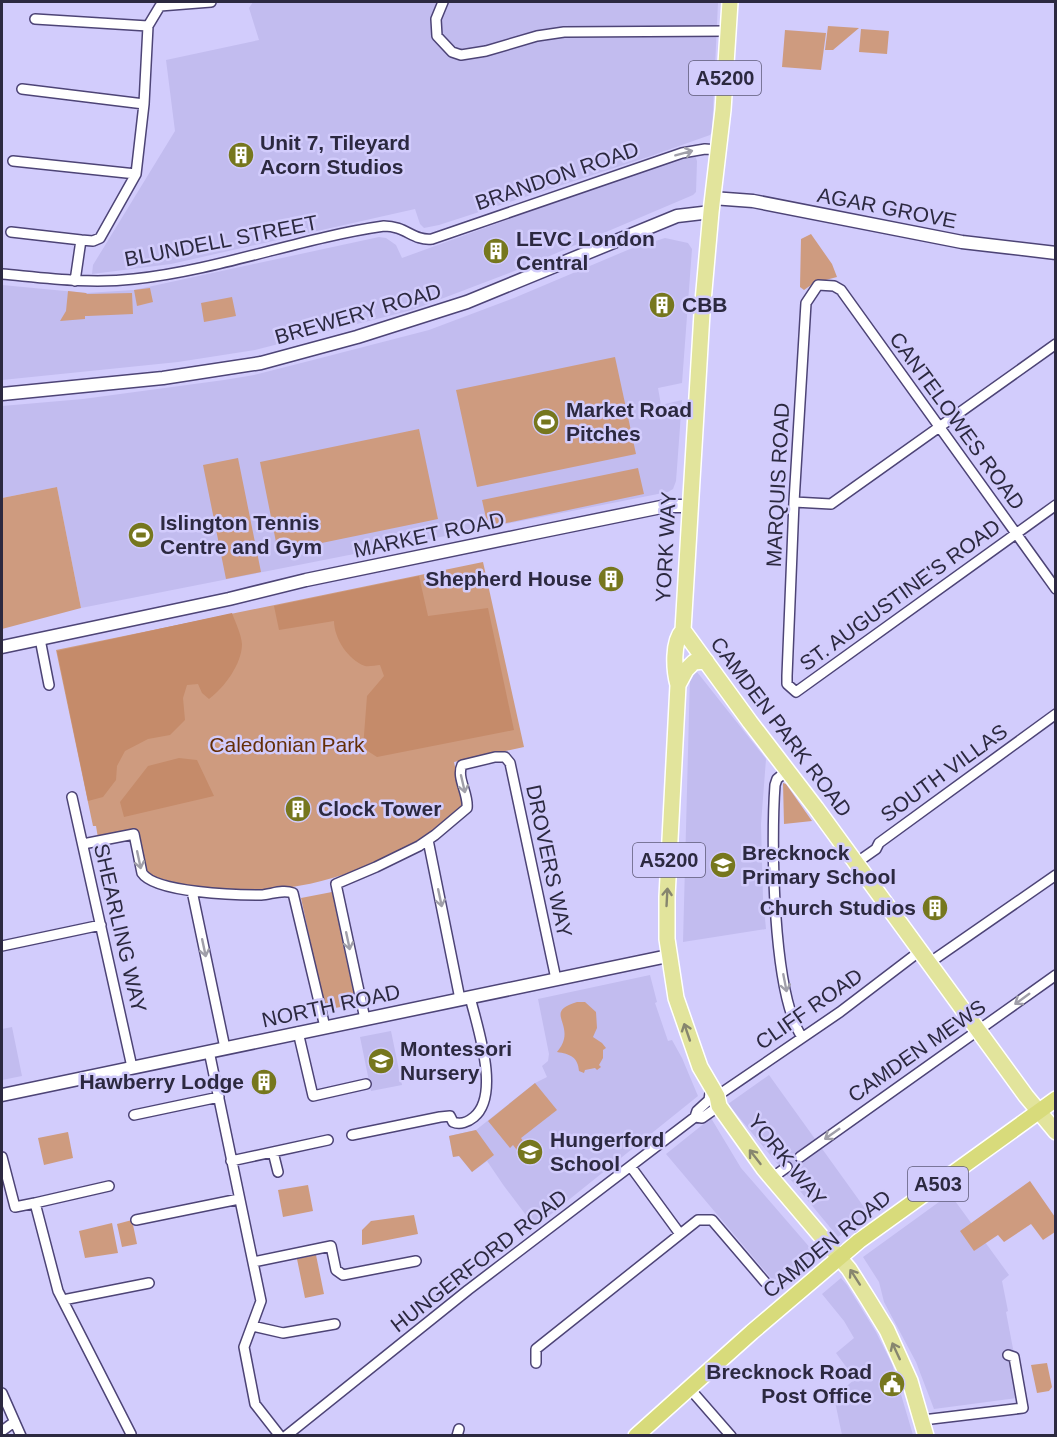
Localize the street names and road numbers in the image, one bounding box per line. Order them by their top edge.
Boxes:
road number: A5200 [689,61,761,95]
street label: BRANDON ROAD [472,137,642,214]
street label: AGAR GROVE [816,183,959,232]
street label: BLUNDELL STREET [122,210,320,271]
street label: BREWERY ROAD [272,279,444,348]
street label: CANTELOWES ROAD [885,328,1029,514]
street label: MARQUIS ROAD [762,402,793,568]
street label: YORK WAY [651,491,680,603]
street label: MARKET ROAD [351,507,506,562]
street label: ST. AUGUSTINE'S ROAD [795,514,1004,675]
street label: CAMDEN PARK ROAD [706,632,856,821]
street label: SOUTH VILLAS [876,719,1011,826]
street label: DROVERS WAY [522,783,577,939]
street label: SHEARLING WAY [90,841,151,1015]
road number: A5200 [633,843,705,877]
street label: CLIFF ROAD [751,963,866,1054]
street label: NORTH ROAD [260,980,402,1031]
street label: CAMDEN MEWS [844,995,990,1107]
street label: YORK WAY [744,1109,831,1210]
road number: A503 [908,1167,968,1201]
street label: HUNGERFORD ROAD [386,1185,571,1336]
street label: CAMDEN ROAD [758,1185,895,1302]

